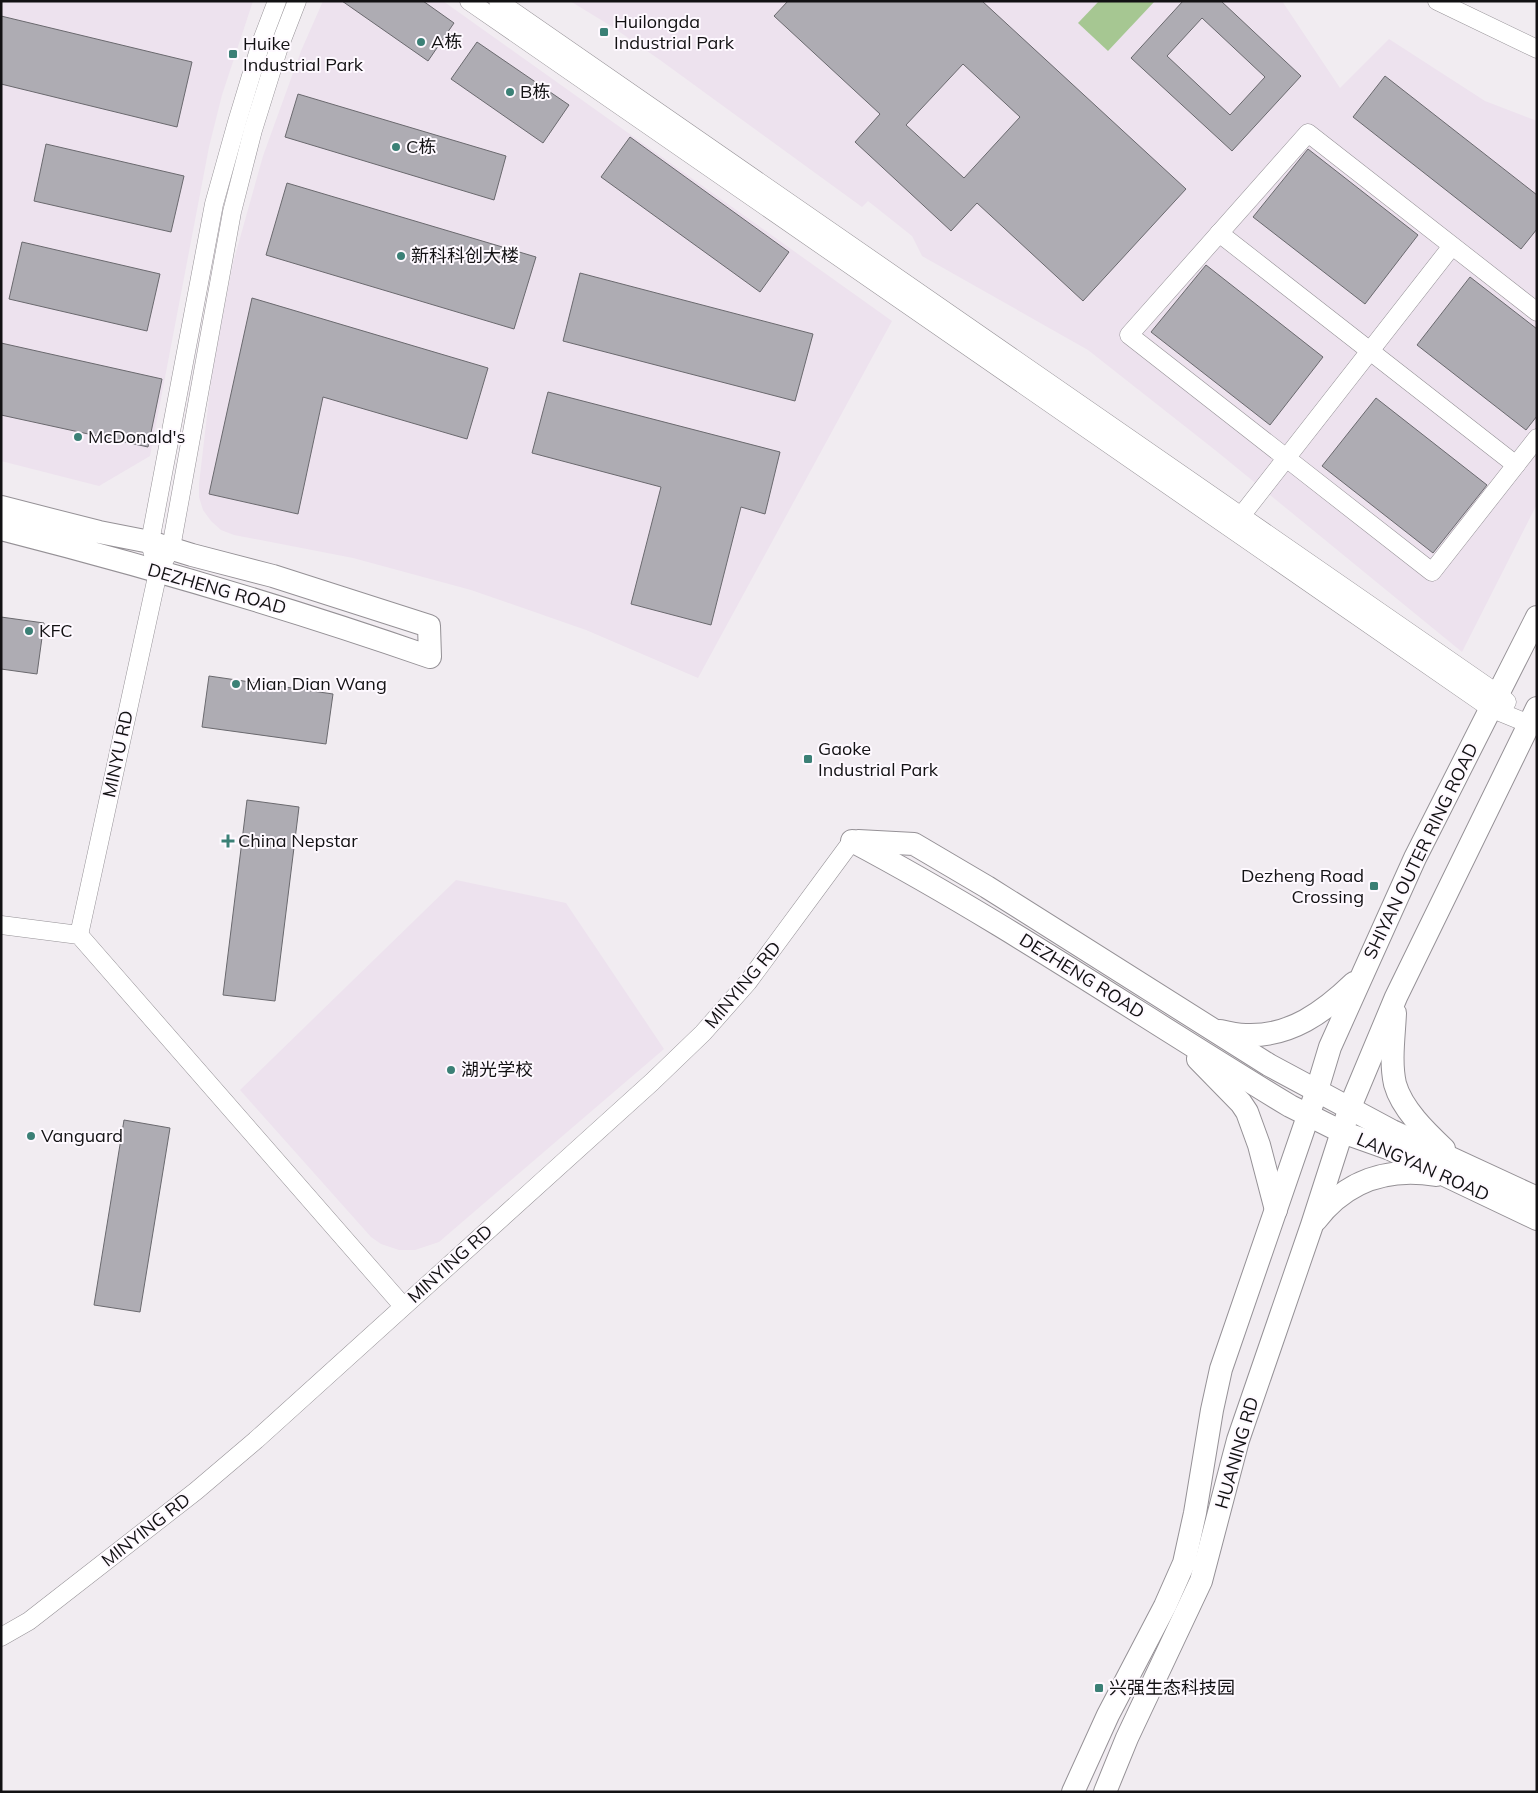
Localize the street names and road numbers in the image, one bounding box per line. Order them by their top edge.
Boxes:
street label: DEZHENG ROAD [145,558,289,619]
street label: MINYU RD [97,708,138,799]
street label: SHIYAN OUTER RING ROAD [1358,739,1483,963]
street label: DEZHENG ROAD [1015,928,1149,1023]
street label: MINYING RD [700,936,786,1033]
street label: LANGYAN ROAD [1353,1127,1493,1206]
street label: MINYING RD [402,1219,497,1308]
street label: HUANING RD [1210,1394,1263,1511]
street label: MINYING RD [97,1488,195,1571]

